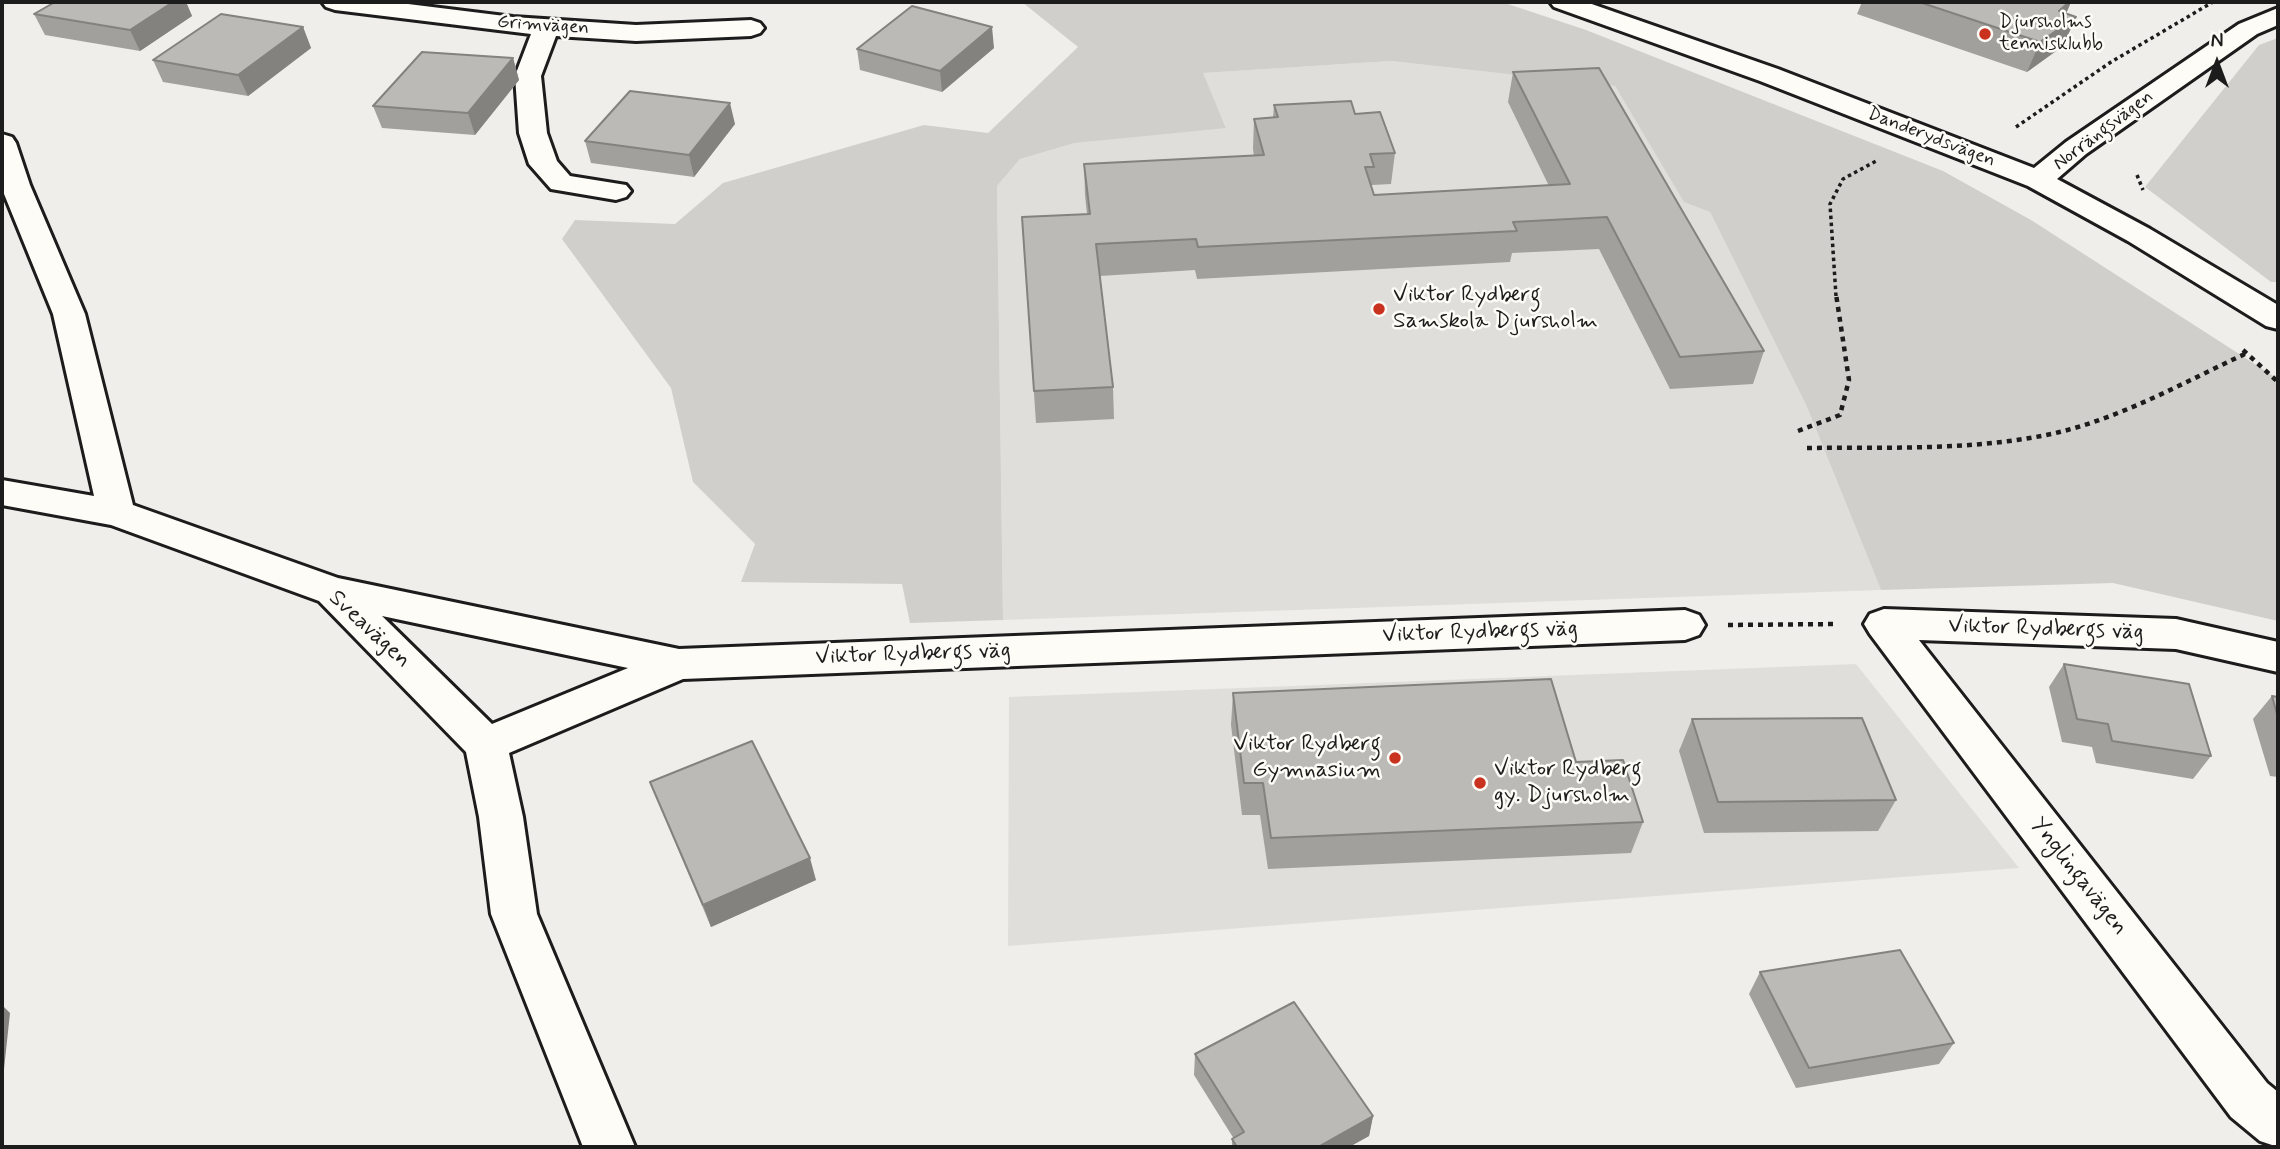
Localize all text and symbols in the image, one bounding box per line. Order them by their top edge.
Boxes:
street label: Grimvägen [496,11,590,41]
place label: Djursholms tennisklubb [1999,12,2103,56]
marker: Djursholms tennisklubb [1977,26,1993,42]
north arrow [2182,28,2252,98]
text: N [2211,29,2223,54]
street label: Norrängsvägen [2049,86,2159,176]
street label: Danderydsvägen [1864,103,1998,173]
place label: Viktor Rydberg Samskola Djursholm [1393,282,1598,336]
marker: Viktor Rydberg Samskola Djursholm [1371,301,1387,317]
street label: Sveavägen [322,585,416,675]
street label: Viktor Rydbergs väg [1948,613,2144,647]
street label: Viktor Rydbergs väg [1382,616,1578,650]
street label: Viktor Rydbergs väg [815,638,1011,672]
place label: Viktor Rydberg Gymnasium [1233,731,1381,785]
marker: Viktor Rydberg Gymnasium [1387,750,1403,766]
place label: Viktor Rydberg gy. Djursholm [1494,756,1642,810]
marker: Viktor Rydberg gy. Djursholm [1472,775,1488,791]
street label: Ynglingavägen [2023,812,2133,942]

